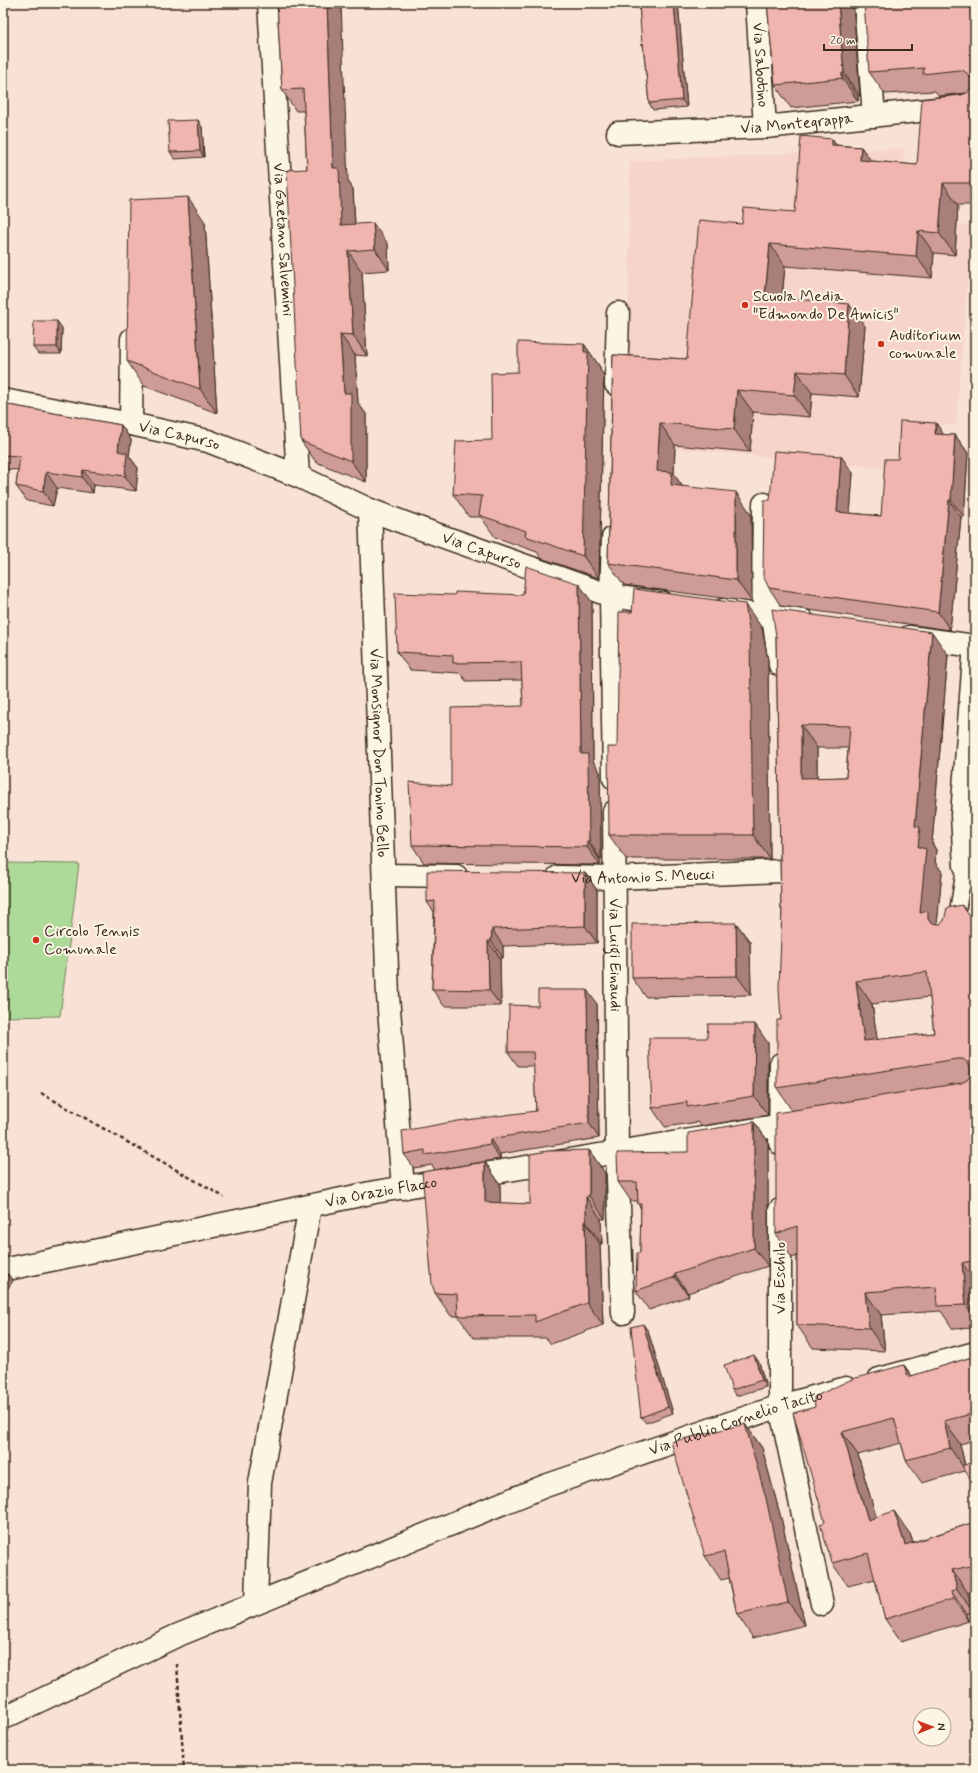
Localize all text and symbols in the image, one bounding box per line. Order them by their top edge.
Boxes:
street label: Via Sabotino [748,22,774,108]
scale bar [824,26,912,52]
text: 20 m [830,33,856,49]
street label: Via Montegrappa [740,107,855,139]
street label: Via Gaetano Salvemini [268,162,299,317]
place label: Scuola Media "Edmondo De Amicis" [753,286,899,325]
marker: Scuola Media "Edmondo De Amicis" [740,300,750,310]
place label: Auditorium comunale [889,325,961,364]
marker: Auditorium comunale [876,339,886,349]
street label: Via Capurso [137,416,223,455]
street label: Via Capurso [439,527,524,574]
street label: Via Monsignor Don Tonino Bello [365,648,393,858]
street label: Via Antonio S. Meucci [571,863,716,889]
street label: Via Luigi Einaudi [604,898,626,1012]
place label: Circolo Tennis Comunale [44,921,140,960]
marker: Circolo Tennis Comunale [31,935,41,945]
street label: Via Orazio Flacco [323,1171,439,1213]
street label: Via Eschilo [770,1242,791,1314]
street label: Via Publio Cornelio Tacito [646,1384,825,1460]
north arrow [912,1707,952,1747]
text: N [934,1723,948,1731]

